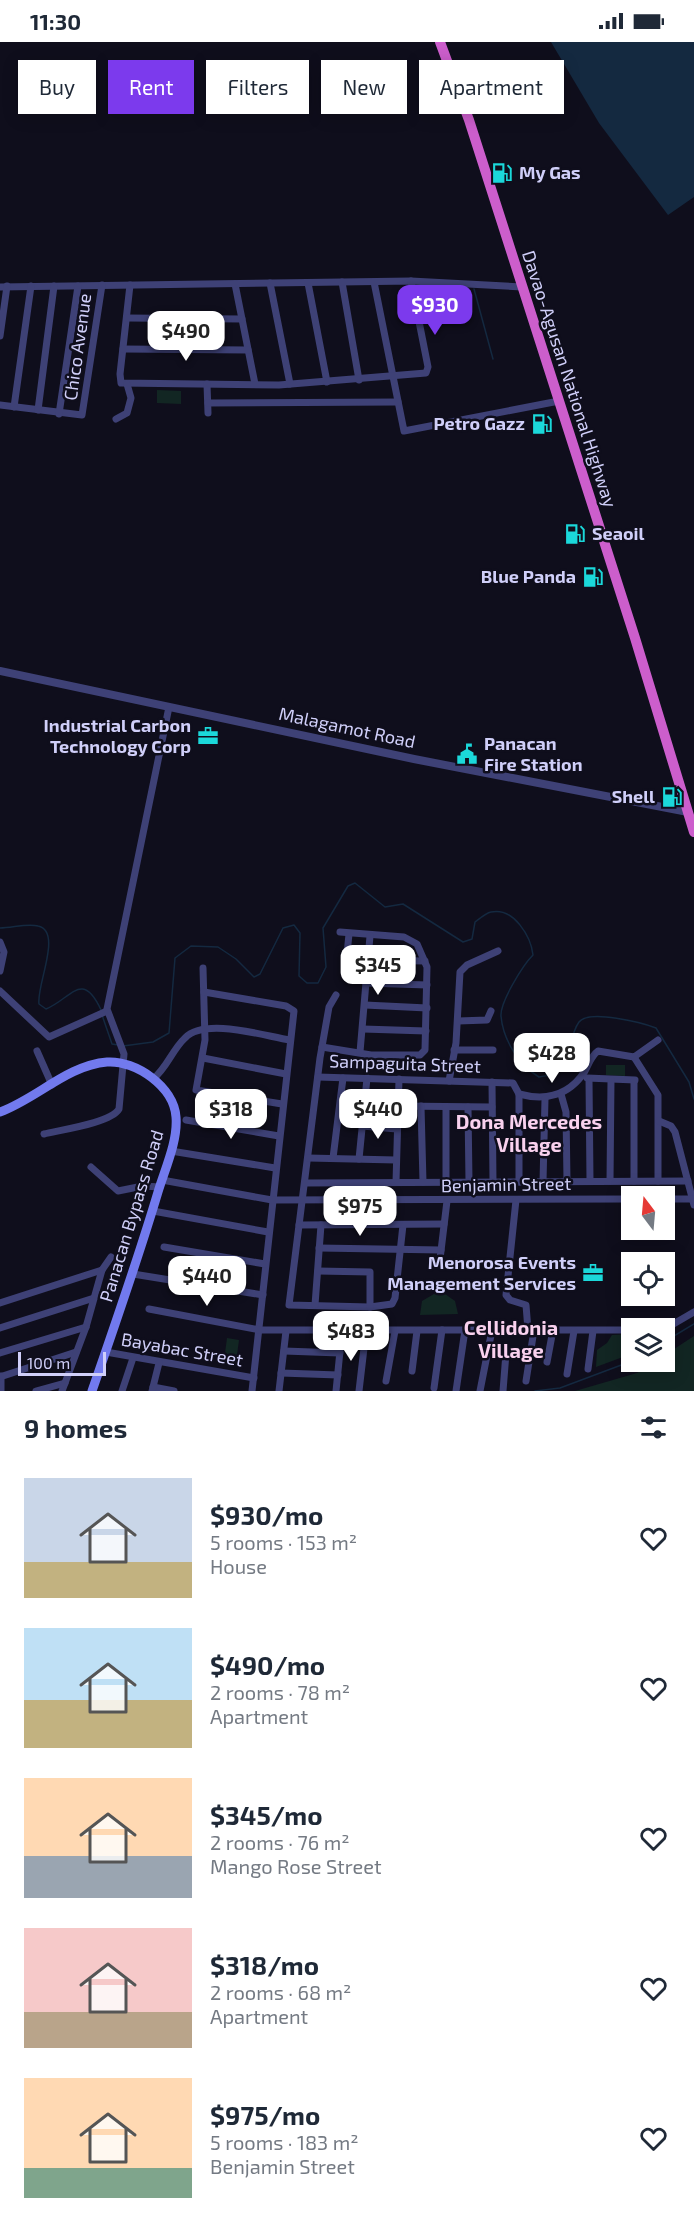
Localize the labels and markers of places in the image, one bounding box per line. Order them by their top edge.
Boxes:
fuel station icon: My Gas [490,161,514,185]
place label: My Gas [519,161,581,183]
pin: $930 [399,285,471,336]
pin: $490 [150,311,222,362]
place label: Petro Gazz [433,412,525,434]
fuel station icon: Petro Gazz [530,412,554,436]
fuel station icon: Seaoil [563,522,587,546]
place label: Seaoil [592,522,645,544]
place label: Blue Panda [481,565,576,587]
fuel station icon: Blue Panda [581,565,605,589]
place label: Industrial Carbon Technology Corp [44,714,191,757]
office icon: Industrial Carbon Technology Corp [196,724,220,748]
place label: Panacan Fire Station [484,732,583,775]
public building icon: Panacan Fire Station [455,742,479,766]
place label: Shell [612,785,655,807]
fuel station icon: Shell [660,785,684,809]
pin: $345 [342,945,414,996]
pin: $428 [516,1033,588,1084]
pin: $318 [195,1089,267,1140]
pin: $440 [342,1089,414,1140]
pin: $975 [324,1186,396,1237]
place label: Menorosa Events Management Services [387,1251,576,1294]
pin: $440 [171,1256,243,1307]
office icon: Menorosa Events Management Services [581,1261,605,1285]
pin: $483 [315,1311,387,1362]

